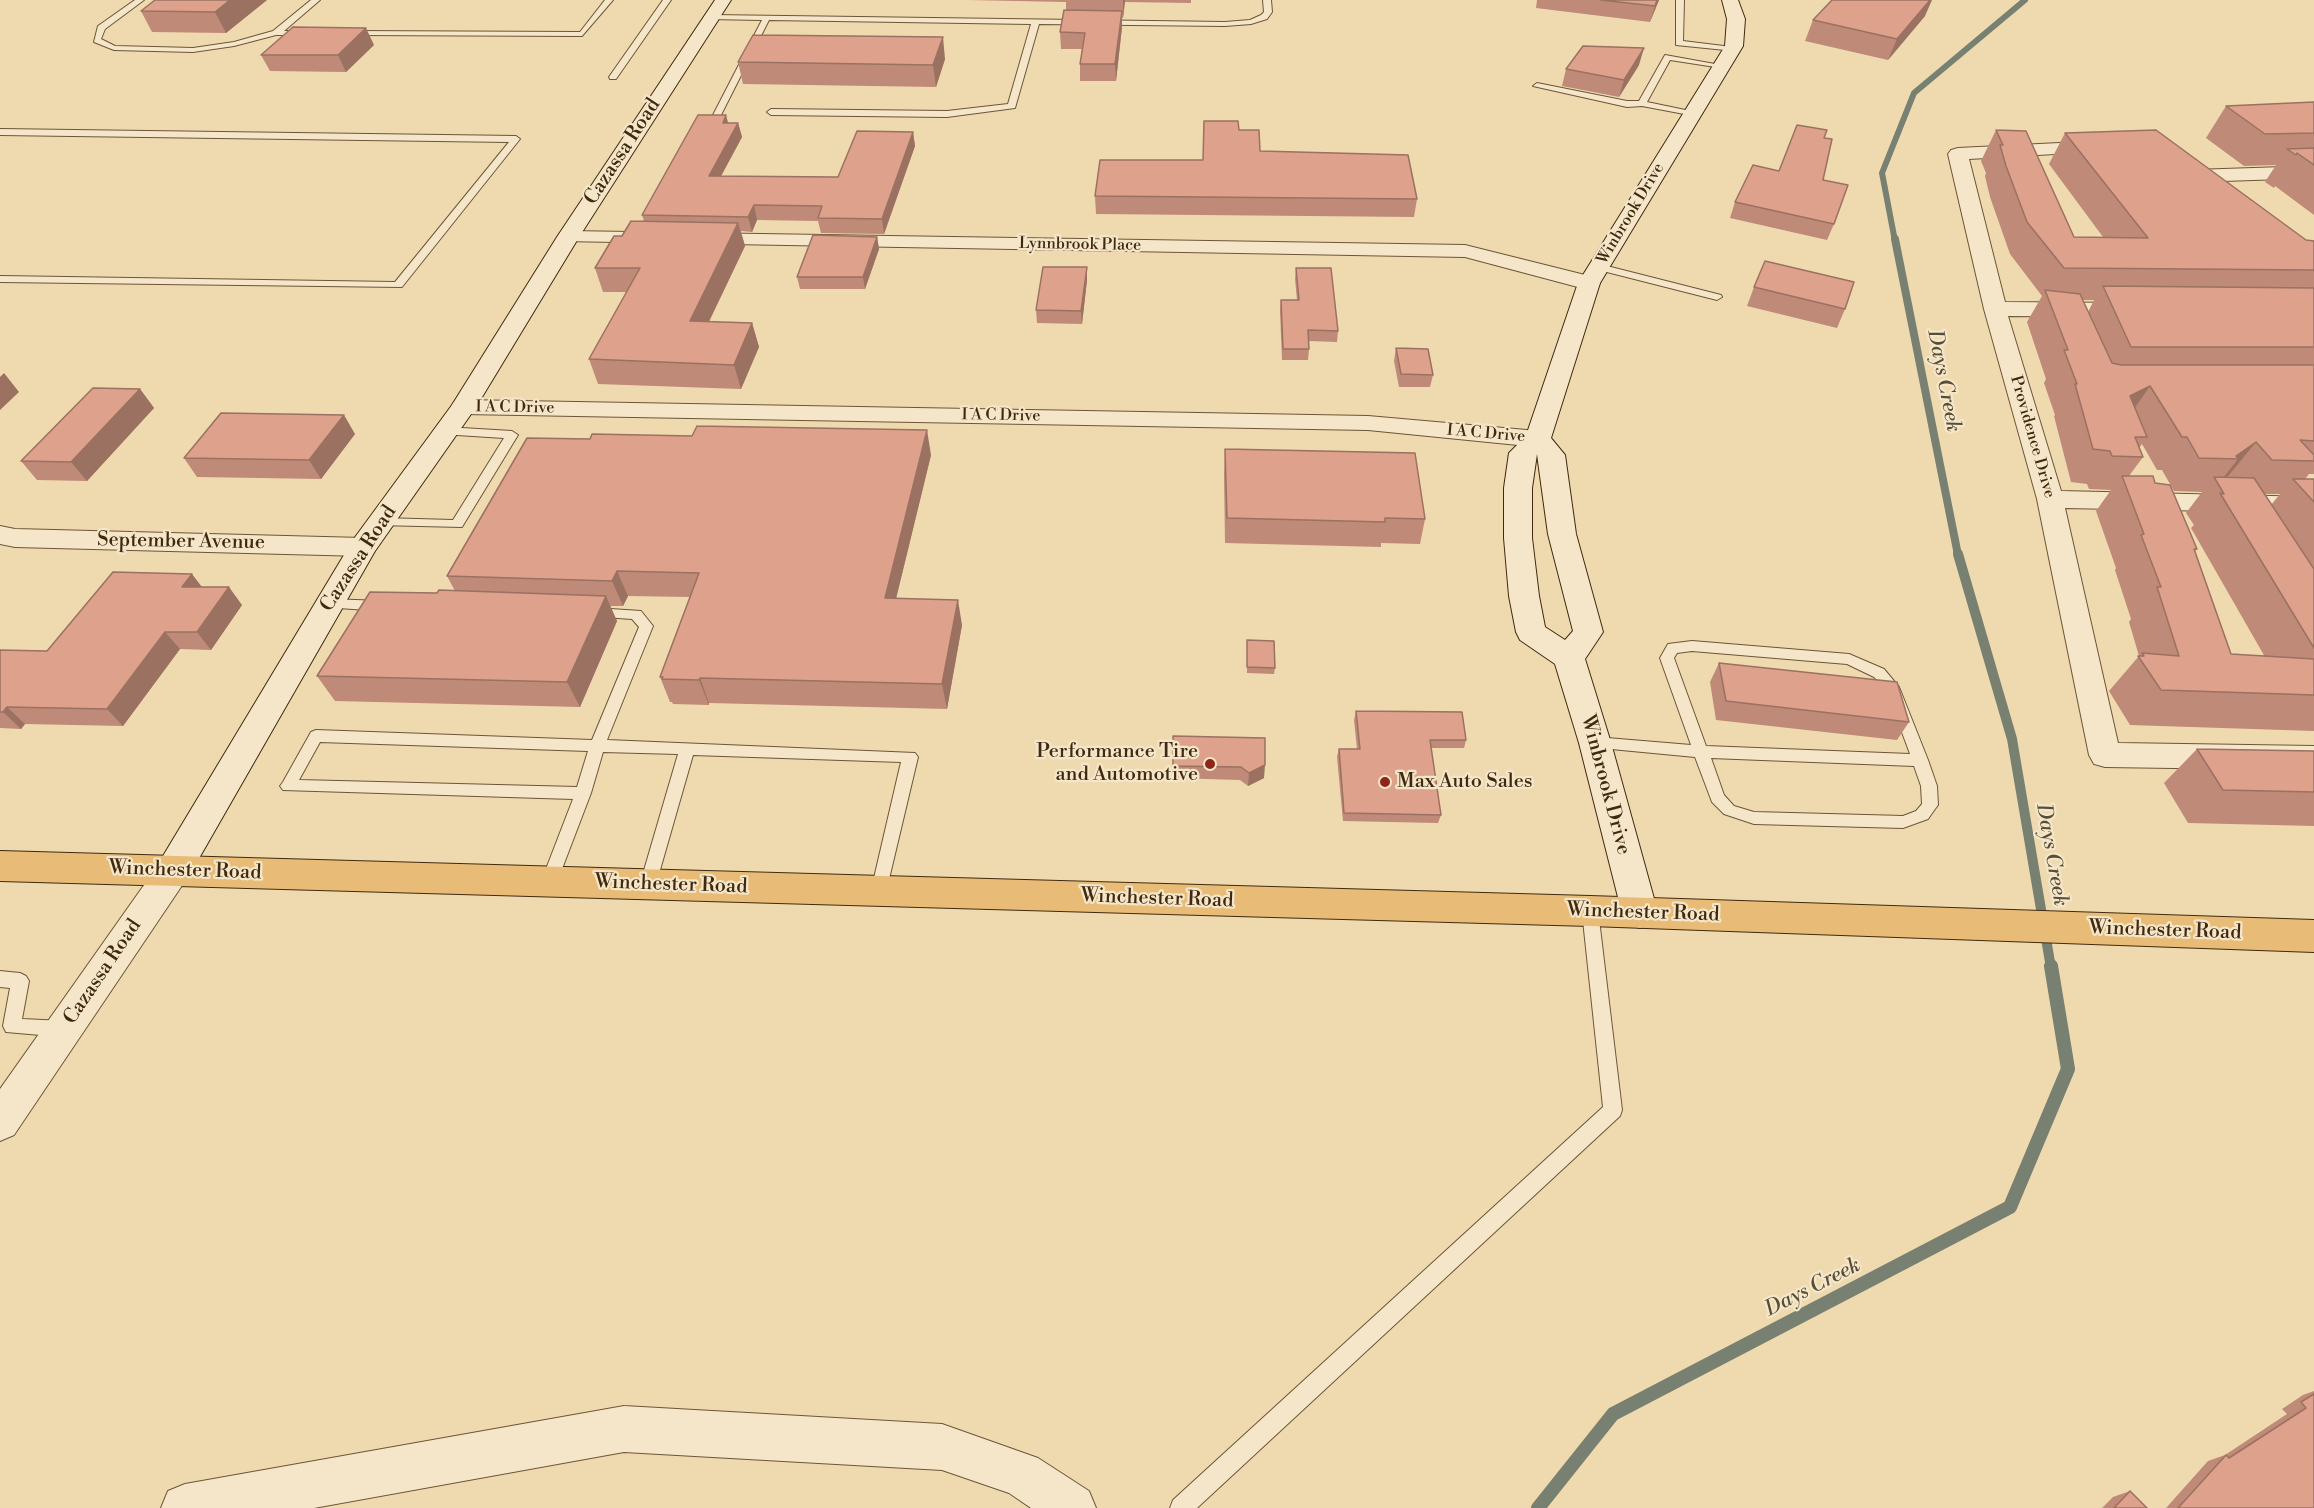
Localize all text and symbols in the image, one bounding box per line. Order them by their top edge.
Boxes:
street label: Cazassa Road [580,94,666,210]
street label: Winbrook Drive [1593,160,1669,268]
street label: Lynnbrook Place [1019,234,1141,256]
water label: Days Creek [1921,328,1965,434]
street label: Providence Drive [2005,374,2059,500]
street label: I A C Drive [476,398,554,418]
street label: I A C Drive [962,406,1040,426]
street label: I A C Drive [1446,421,1526,447]
street label: Cazassa Road [316,501,402,617]
street label: September Avenue [97,529,265,555]
street label: Winbrook Drive [1575,712,1635,858]
place label: Performance Tire and Automotive [1036,740,1198,787]
marker: Performance Tire and Automotive [1203,757,1217,771]
place label: Max Auto Sales [1397,770,1533,794]
marker: Max Auto Sales [1378,775,1392,789]
water label: Days Creek [2030,802,2072,908]
street label: Winchester Road [108,856,262,886]
street label: Winchester Road [594,870,748,900]
street label: Winchester Road [1080,884,1234,914]
street label: Winchester Road [1566,898,1720,928]
street label: Cazassa Road [59,915,147,1029]
street label: Winchester Road [2088,916,2242,946]
water label: Days Creek [1761,1253,1865,1323]

